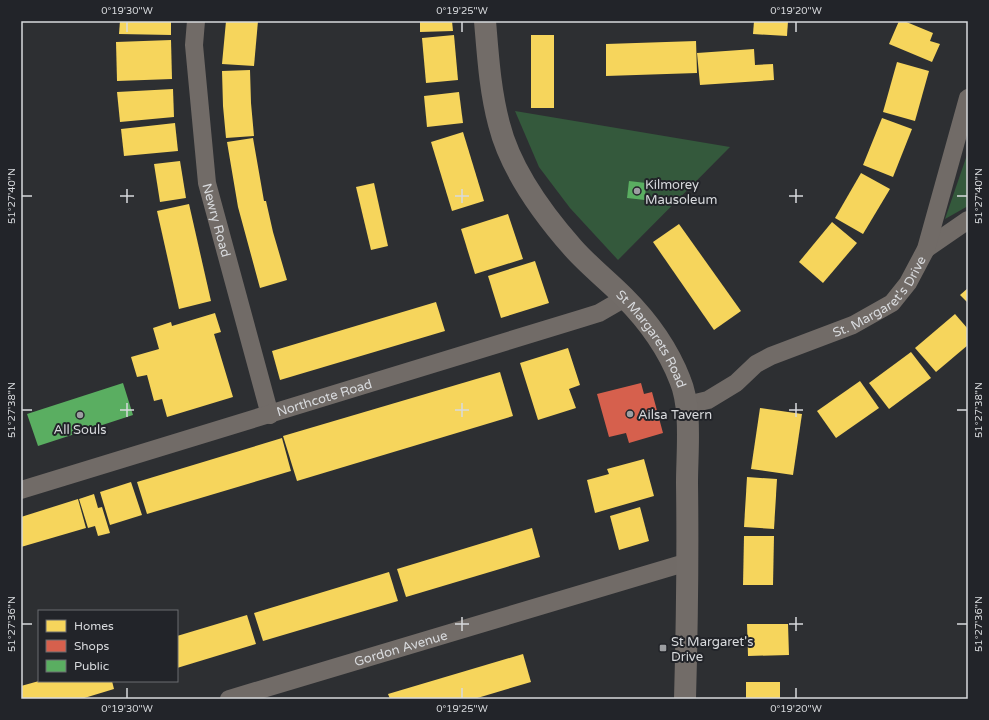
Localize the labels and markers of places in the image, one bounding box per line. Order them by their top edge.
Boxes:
place label: Kilmorey Mausoleum [645,177,717,208]
marker: Kilmorey Mausoleum [632,186,642,196]
place label: Ailsa Tavern [638,407,712,423]
marker: Ailsa Tavern [625,409,635,419]
marker: All Souls [75,410,85,420]
place label: All Souls [54,422,106,438]
place label: St Margaret's Drive [671,634,753,665]
marker: St Margaret's Drive [658,643,668,653]

